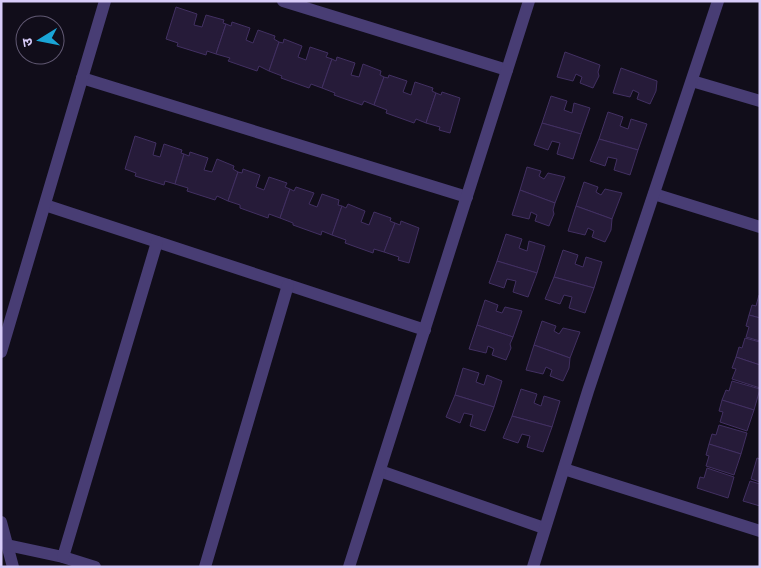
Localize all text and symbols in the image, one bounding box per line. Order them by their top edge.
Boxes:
north arrow [15,15,65,65]
text: उ [18,36,36,48]

